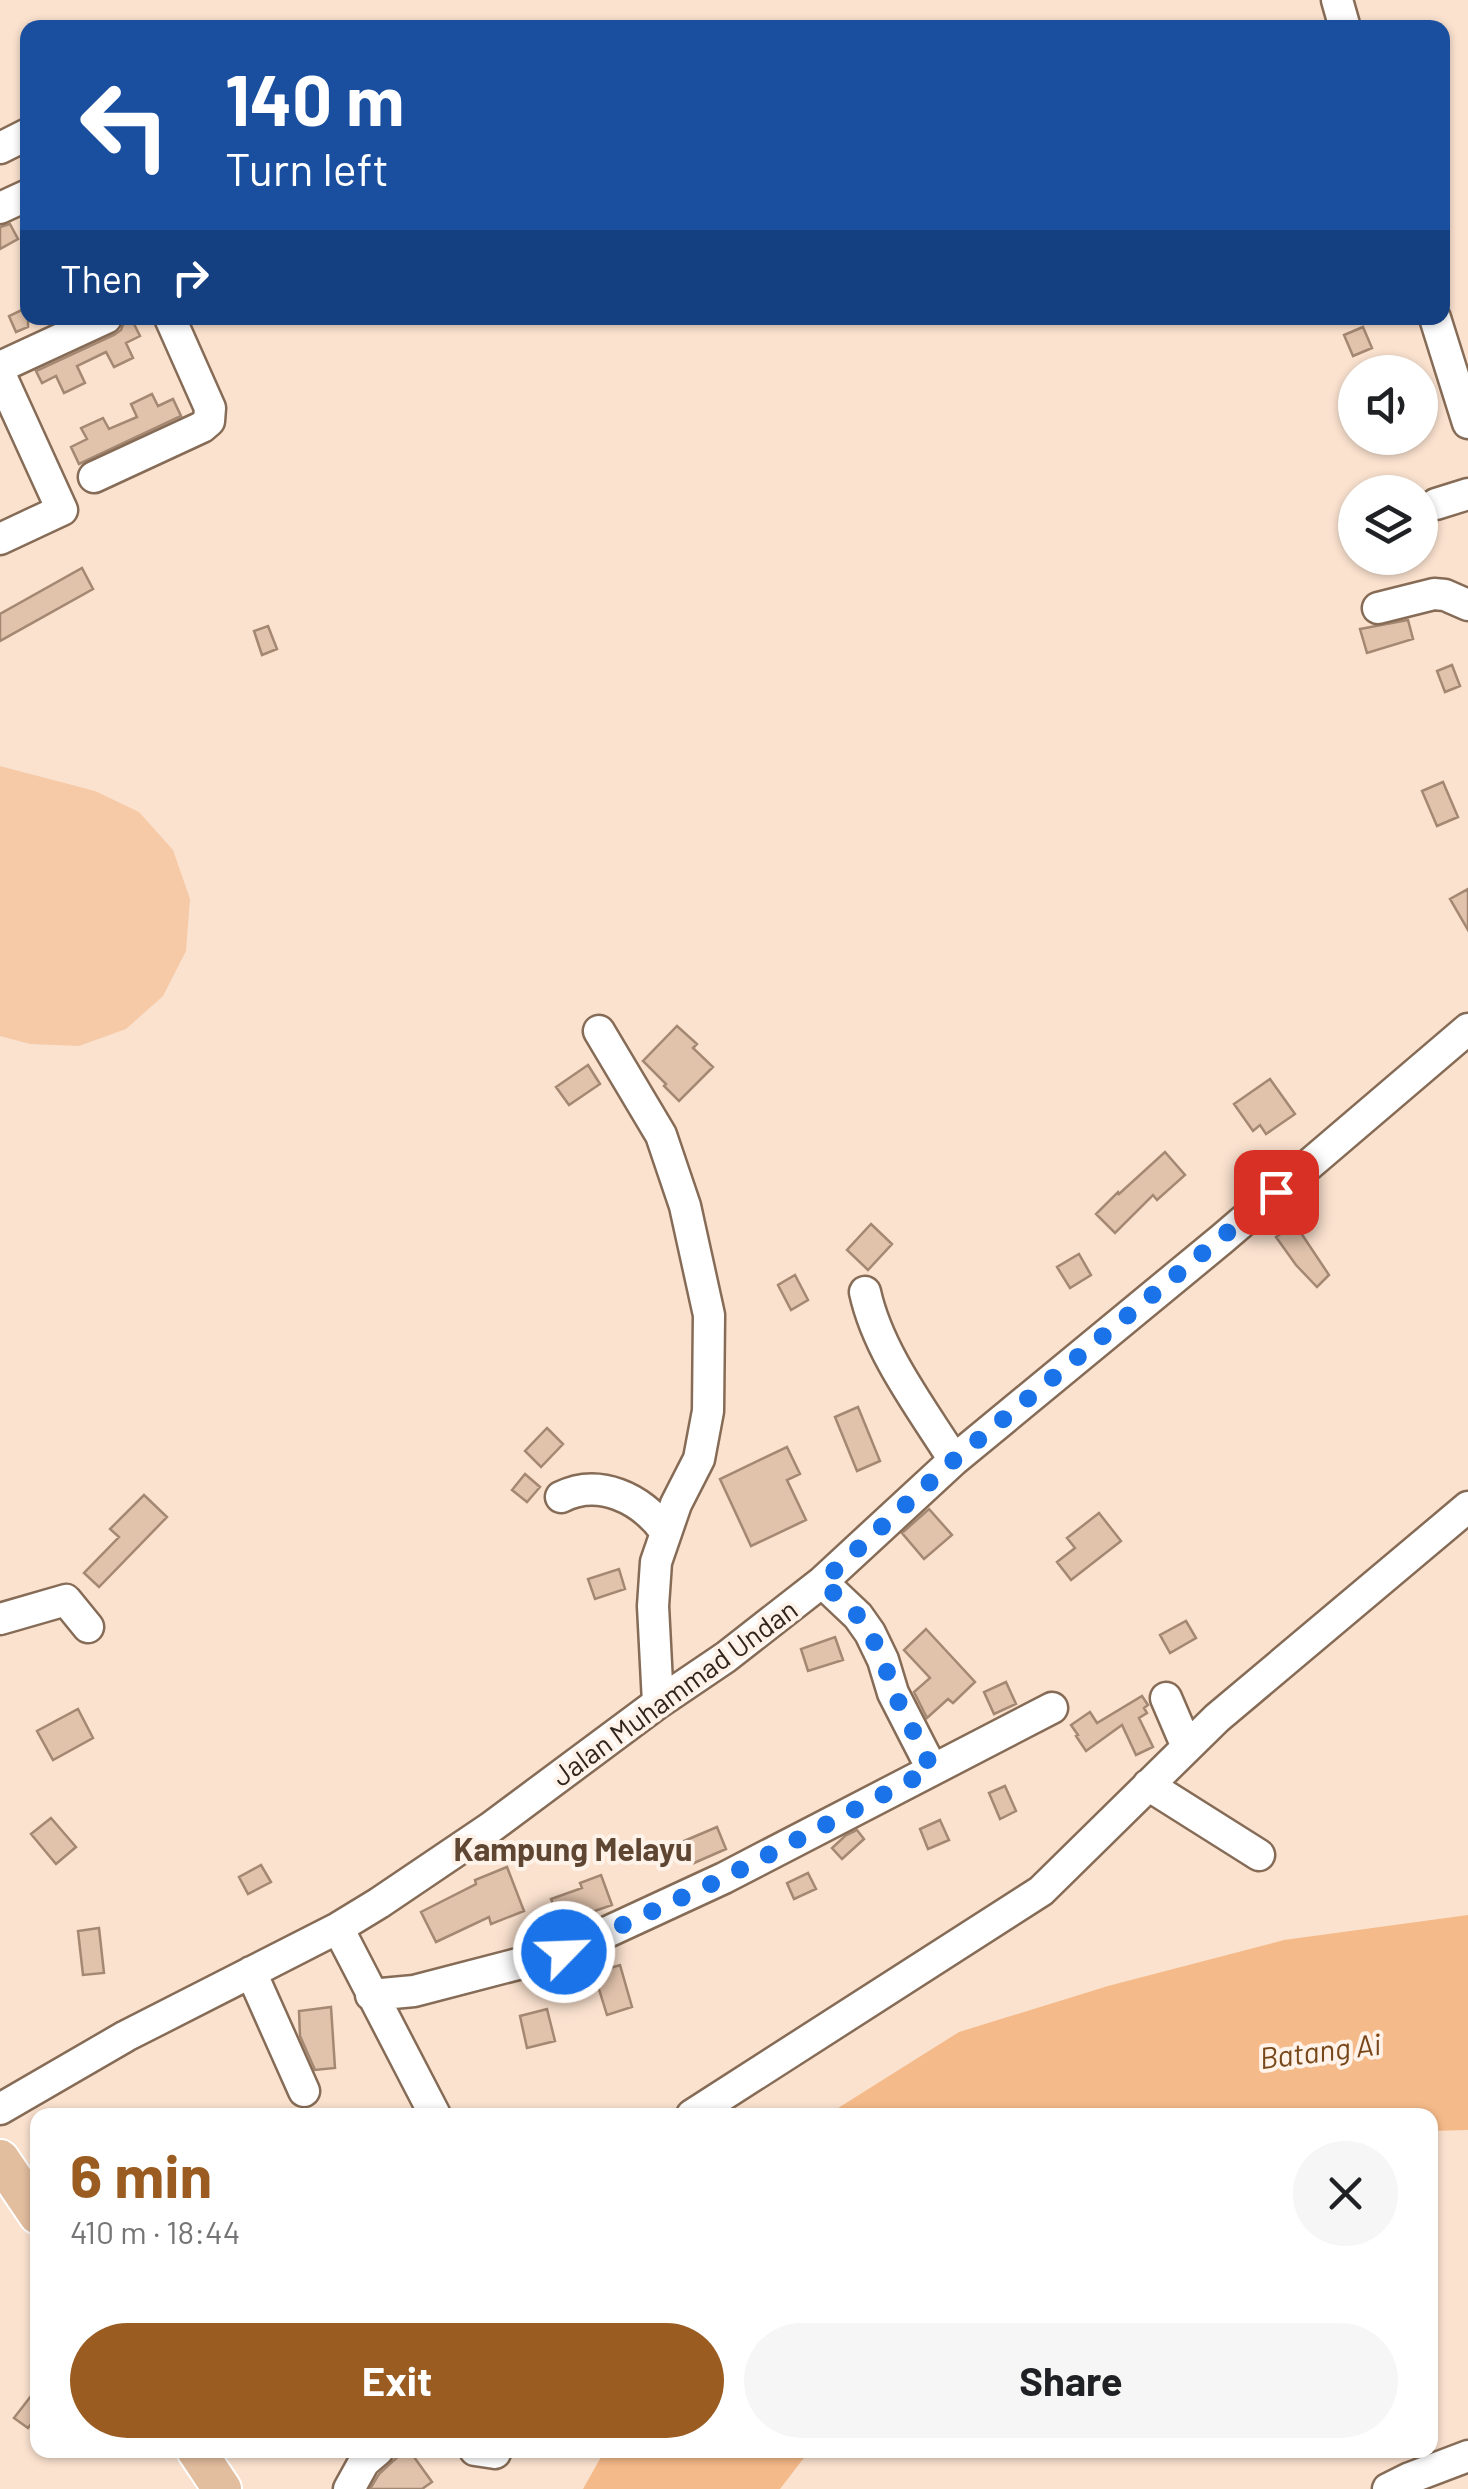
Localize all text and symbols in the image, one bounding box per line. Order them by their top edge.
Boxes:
text: 140 m [225,56,404,140]
icon: left [60,60,190,190]
text: Turn left [225,141,389,195]
icon: right [163,250,218,305]
text: Then [60,255,143,301]
map controls [1338,355,1438,575]
button: sound [1338,355,1438,455]
button: layers [1338,475,1438,575]
pin [1234,1150,1319,1235]
icon: arrive [1249,1165,1304,1220]
street label: Jalan Muhammad Undan [544,1591,804,1793]
district label: Kampung Melayu [453,1829,693,1867]
position arrow [512,1900,616,2004]
water label: Batang Ai [1257,2025,1383,2075]
text: 6 min [70,2138,212,2210]
button: close [1293,2141,1398,2246]
text: 410 m · 18:44 [70,2212,240,2250]
button: Exit [70,2323,724,2438]
button: Share [744,2323,1398,2438]

